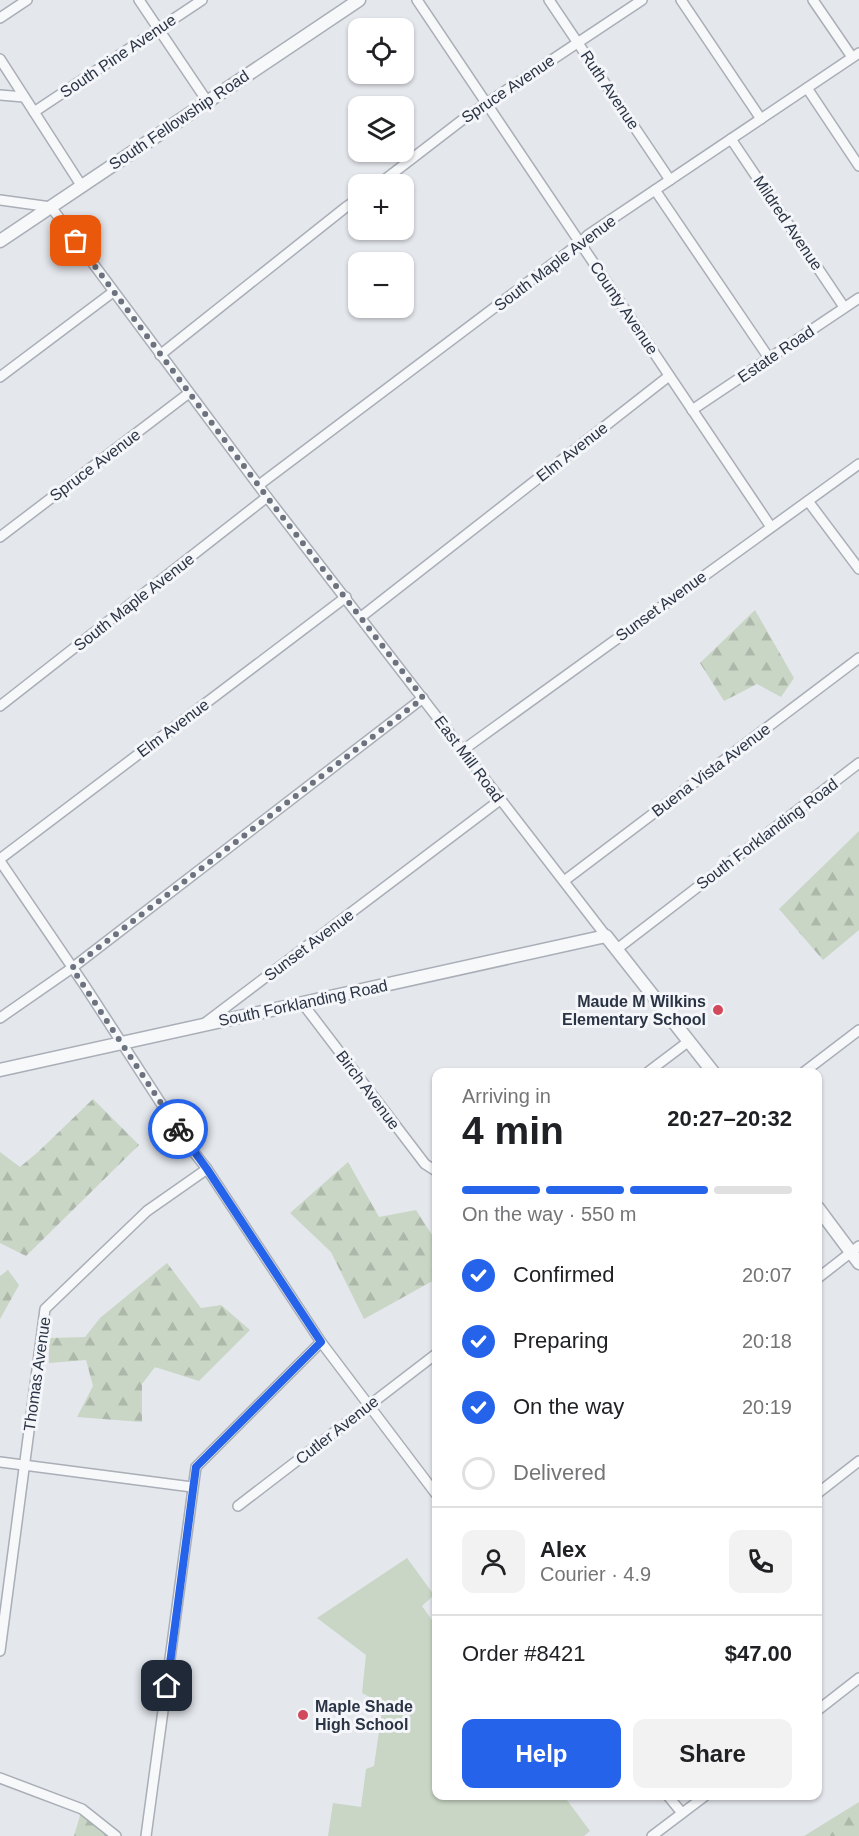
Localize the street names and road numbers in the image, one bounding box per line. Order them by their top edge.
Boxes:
street label: South Pine Avenue [57,11,179,101]
street label: Ruth Avenue [577,47,643,133]
street label: Spruce Avenue [458,52,558,126]
street label: South Fellowship Road [106,67,252,173]
street label: Mildred Avenue [750,173,826,273]
street label: South Maple Avenue [491,212,619,314]
street label: County Avenue [587,258,661,358]
street label: Estate Road [735,322,817,386]
street label: Elm Avenue [533,419,611,485]
street label: Spruce Avenue [47,426,143,504]
street label: South Maple Avenue [71,550,197,654]
street label: Sunset Avenue [613,568,709,644]
street label: Elm Avenue [134,696,212,760]
street label: East Mill Road [431,713,507,805]
street label: Buena Vista Avenue [649,720,774,820]
street label: South Forklanding Road [693,775,841,893]
street label: Sunset Avenue [261,906,357,984]
street label: South Forklanding Road [217,977,389,1029]
street label: Birch Avenue [333,1047,403,1133]
street label: Thomas Avenue [21,1316,53,1432]
street label: Cutler Avenue [292,1392,382,1468]

